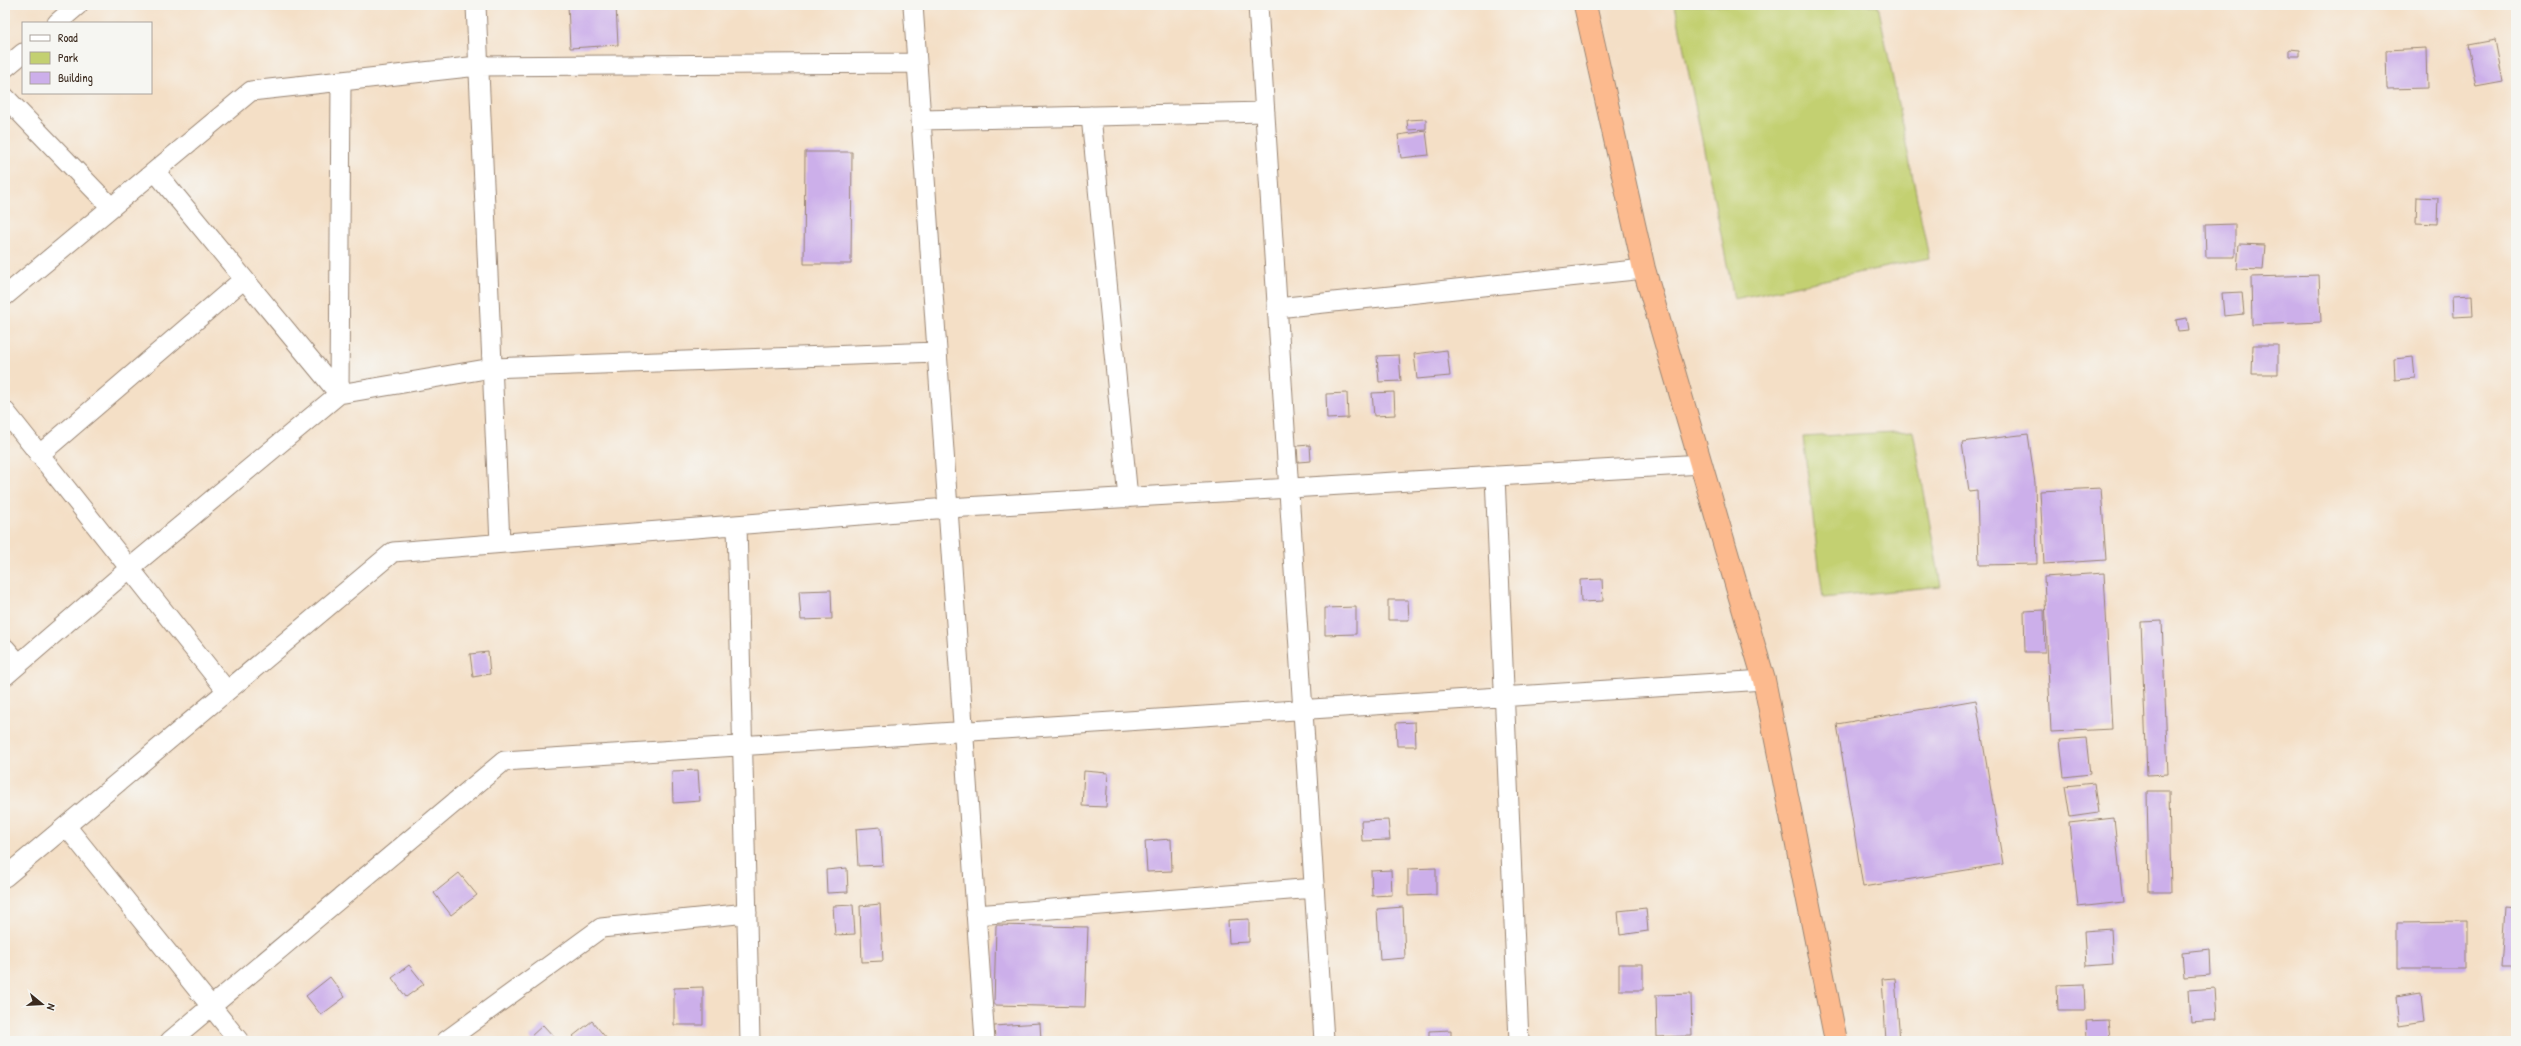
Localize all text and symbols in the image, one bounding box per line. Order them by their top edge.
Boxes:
legend [22,22,152,94]
text: Road [58,29,78,46]
text: Park [58,49,78,66]
text: Building [58,69,93,86]
north arrow [22,984,62,1024]
text: N [44,1002,59,1012]

